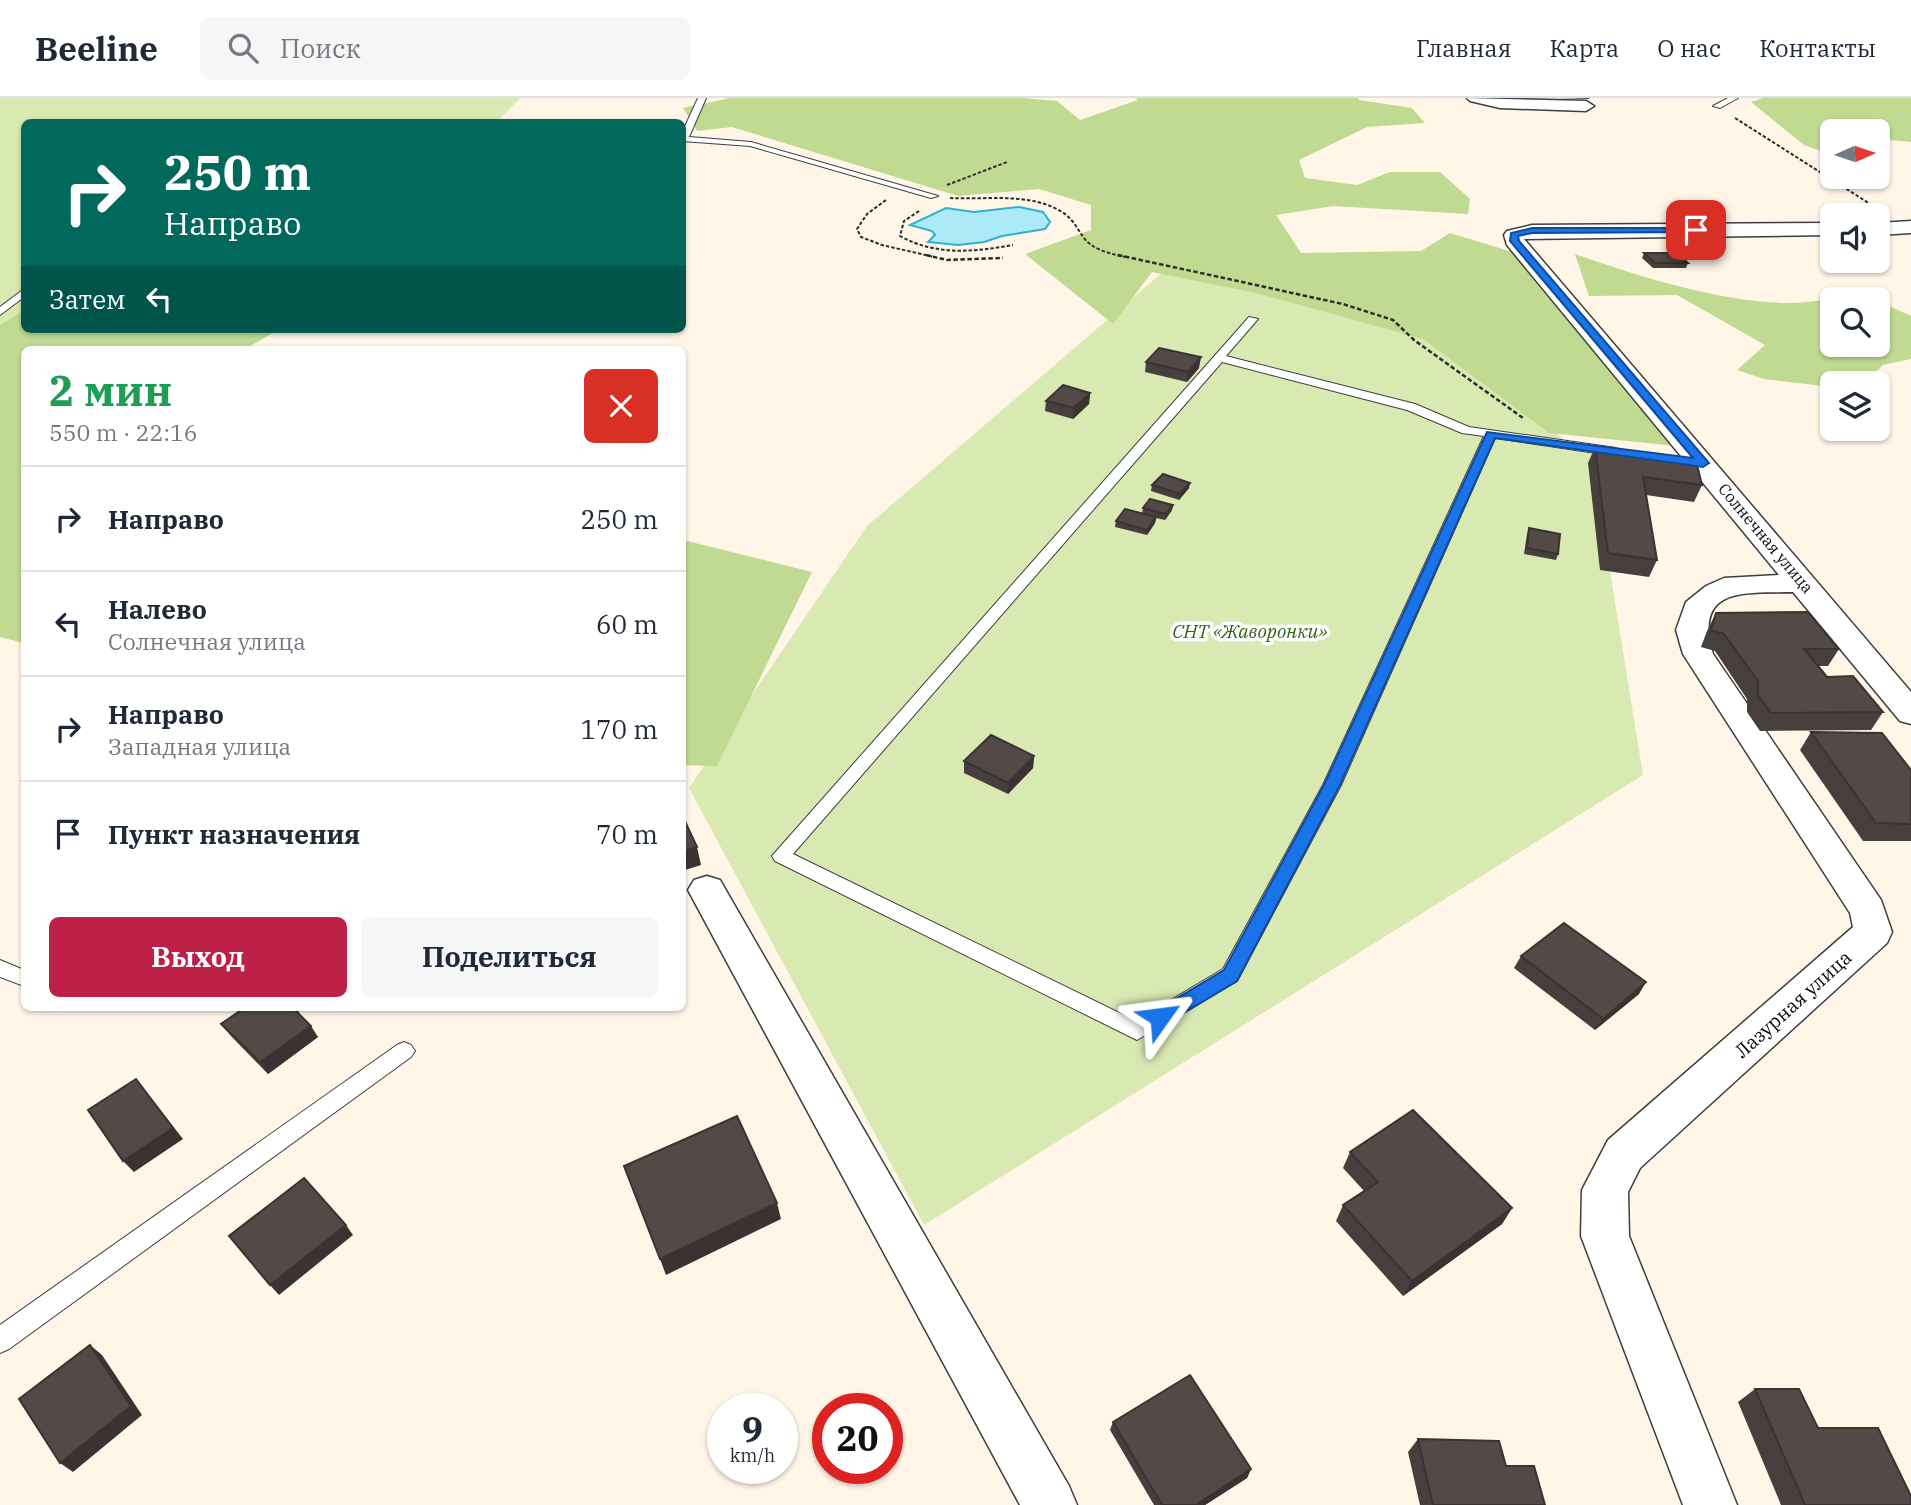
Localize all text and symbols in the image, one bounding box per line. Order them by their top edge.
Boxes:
search box [200,17,690,80]
text: Beeline [35,27,158,70]
icon: search [224,29,262,67]
text: Поиск [280,31,361,65]
text: Главная [1416,32,1512,64]
text: Карта [1550,32,1619,64]
text: О нас [1657,32,1721,64]
text: Контакты [1759,32,1876,64]
north arrow [1820,119,1890,189]
map controls [1820,119,1890,441]
text: 250 m [164,140,311,203]
icon: right [49,147,140,238]
pin [1666,200,1726,260]
text: Направо [164,202,301,244]
button: sound [1820,203,1890,273]
icon: arrive [1677,211,1715,249]
icon: left [140,280,178,318]
text: Затем [49,282,126,316]
button: search [1820,287,1890,357]
text: 2 мин [49,363,172,418]
button: close [584,369,658,443]
button: layers [1820,371,1890,441]
text: 550 m · 22:16 [49,417,198,447]
street label: Солнечная улица [1714,479,1818,597]
icon: right [49,500,87,538]
text: Направо [108,502,224,536]
text: 250 m [580,502,658,536]
text: Налево [108,592,207,626]
icon: left [49,605,87,643]
text: 60 m [596,607,658,641]
park label: СНТ «Жаворонки» [1172,619,1328,643]
text: Солнечная улица [108,626,306,656]
text: Направо [108,697,224,731]
icon: right [49,710,87,748]
text: 170 m [580,712,658,746]
text: Западная улица [108,731,291,761]
icon: arrive [49,815,87,853]
text: Пункт назначения [108,817,360,851]
text: 70 m [596,817,658,851]
button: Выход [49,917,347,997]
button: Поделиться [361,917,658,997]
street label: Лазурная улица [1730,945,1856,1063]
position arrow [1123,980,1197,1054]
speed limit sign: 20 [812,1393,903,1484]
text: 9 [742,1406,763,1452]
text: km/h [730,1444,775,1467]

